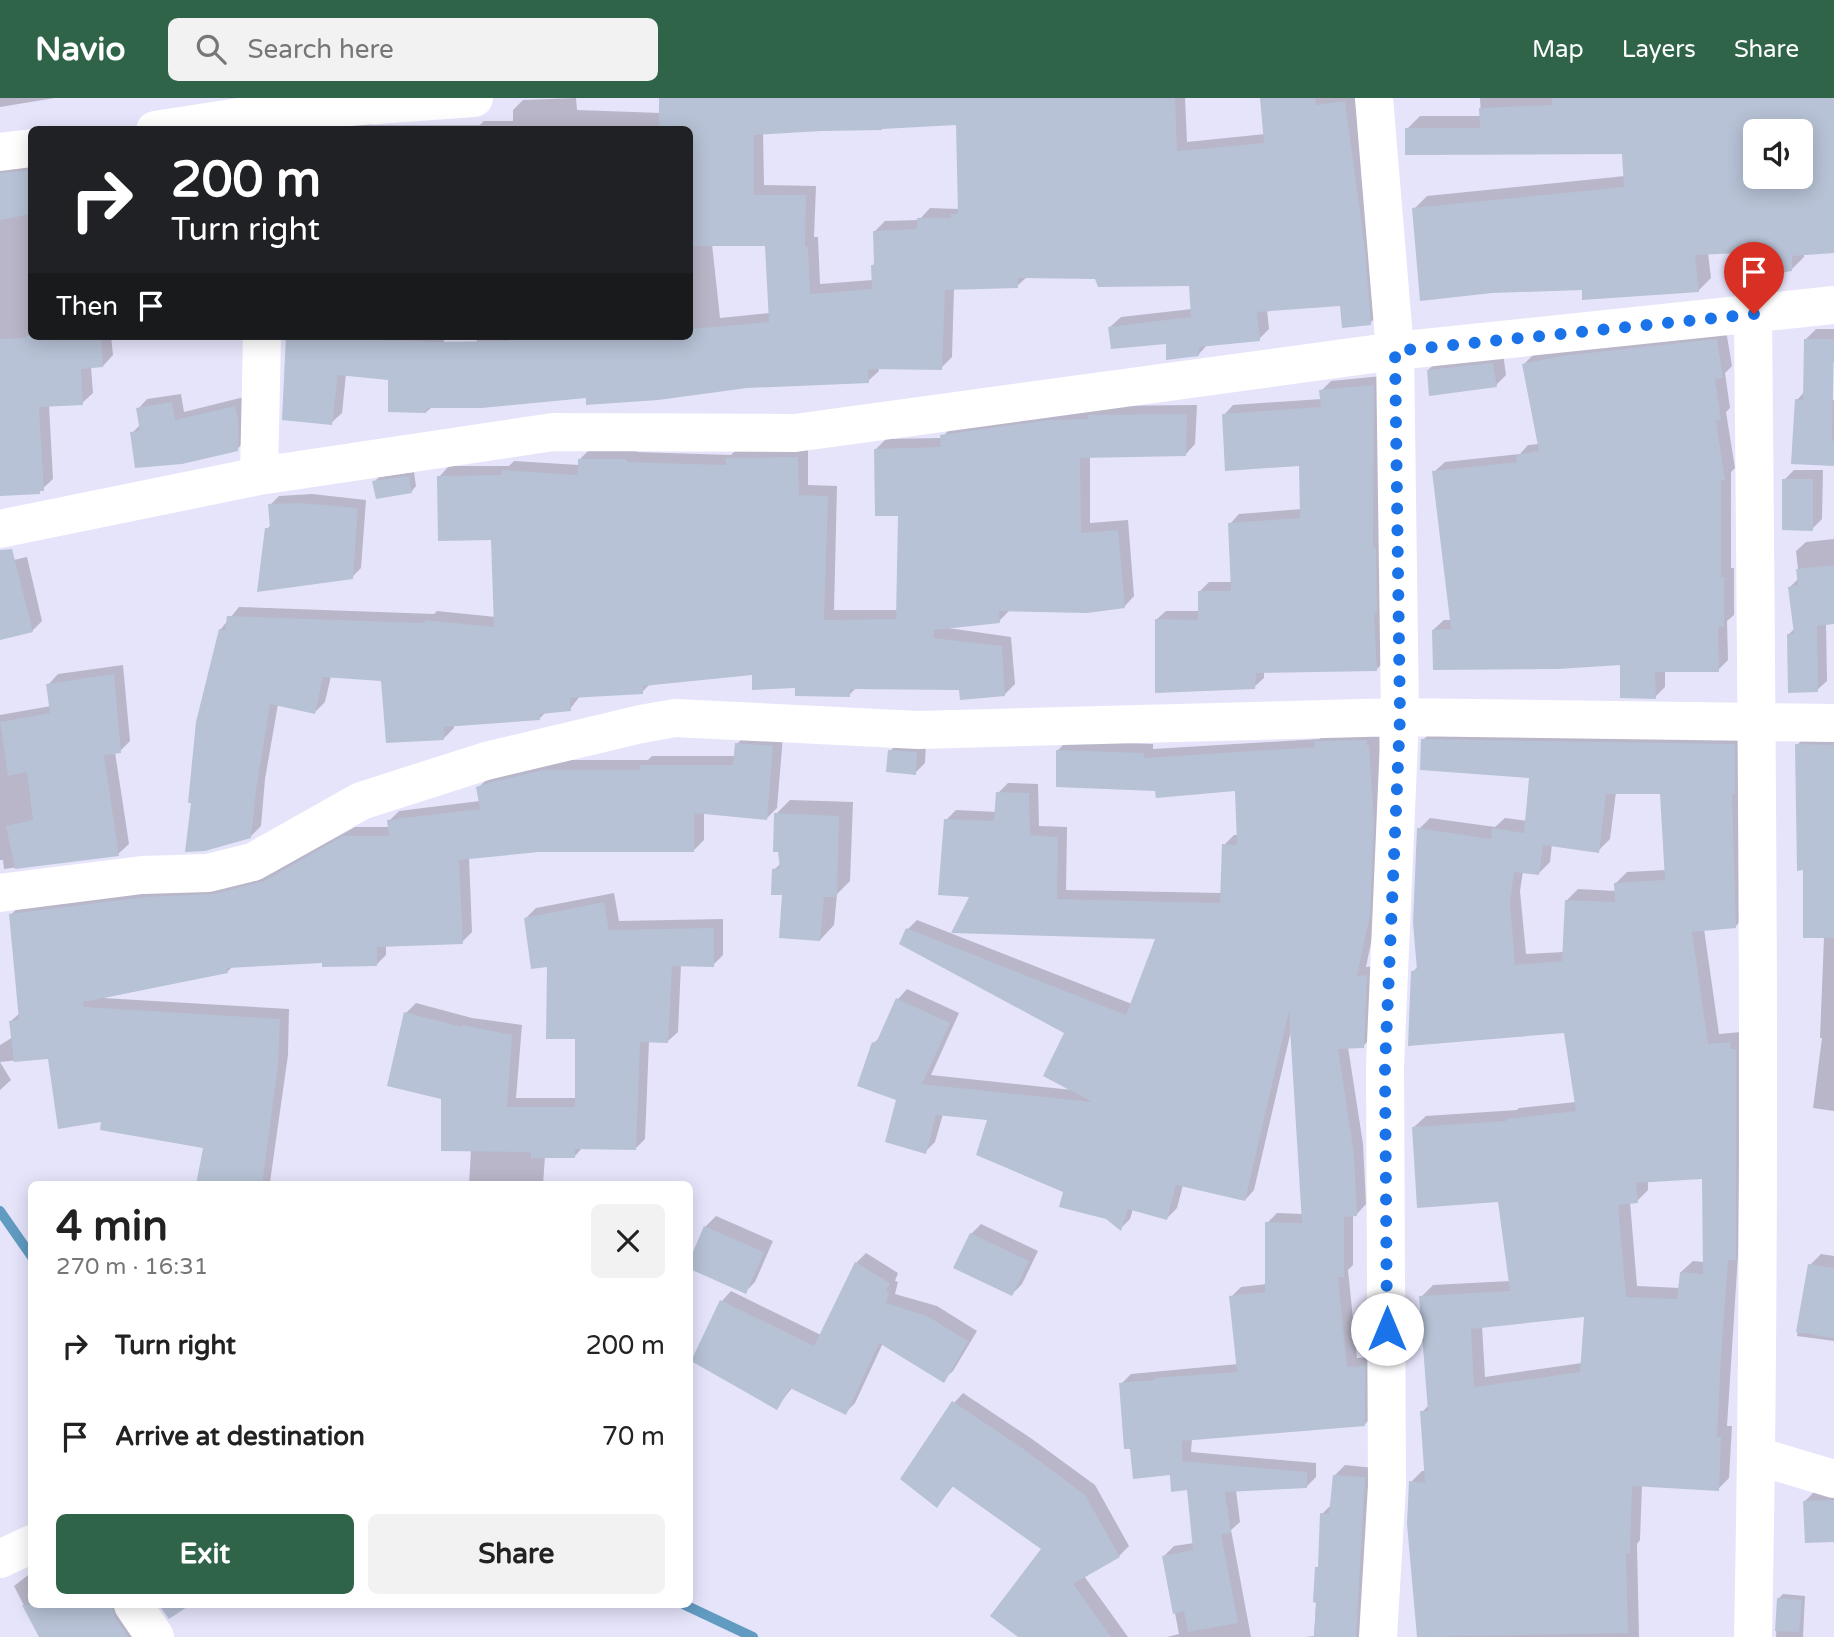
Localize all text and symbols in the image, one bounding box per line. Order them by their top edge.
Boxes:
search box [168,18,658,81]
text: Navio [35,30,126,69]
icon: search [192,30,230,68]
text: Search here [248,34,394,65]
text: Map [1532,35,1584,64]
text: Layers [1622,35,1696,64]
text: Share [1734,35,1799,64]
map controls [1743,119,1813,189]
button: sound [1743,119,1813,189]
text: 200 m [171,151,321,210]
icon: right [56,154,147,245]
text: Turn right [171,211,320,249]
pin [1724,242,1784,314]
icon: arrive [1735,253,1773,291]
icon: arrive [132,287,170,325]
text: Then [56,291,118,322]
text: 4 min [56,1201,168,1252]
button: close [591,1204,665,1278]
text: 270 m · 16:31 [56,1253,208,1281]
position arrow [1350,1292,1424,1366]
icon: right [56,1327,94,1365]
text: Turn right [115,1330,236,1361]
text: 200 m [585,1330,665,1361]
icon: arrive [56,1418,94,1456]
text: Arrive at destination [115,1421,365,1452]
text: 70 m [602,1421,665,1452]
button: Exit [56,1514,354,1594]
button: Share [368,1514,665,1594]

